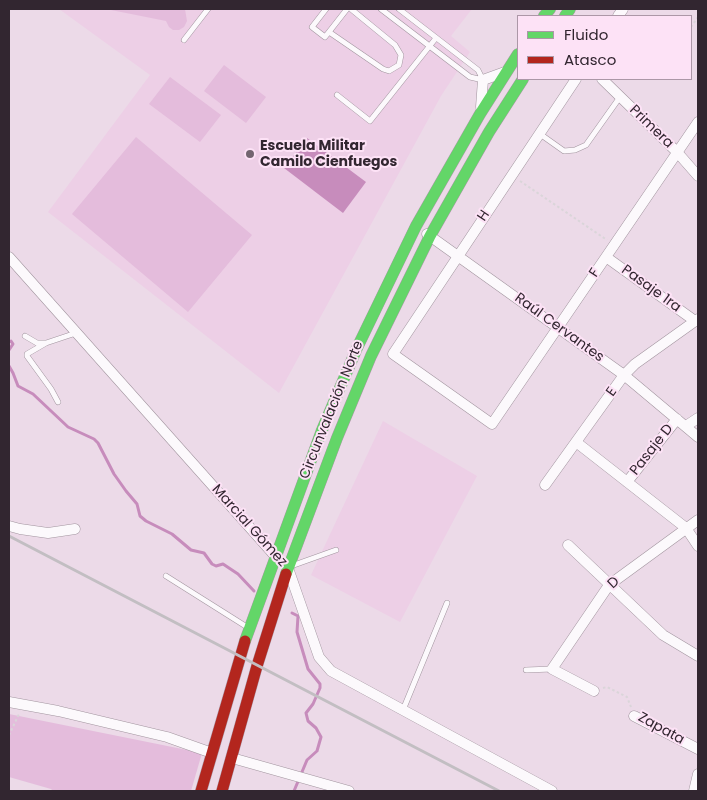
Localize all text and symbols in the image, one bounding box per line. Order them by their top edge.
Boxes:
legend [517,15,692,80]
text: Fluido [564,24,608,45]
text: Atasco [564,49,616,70]
street label: Primera [626,102,676,152]
place label: Escuela Militar Camilo Cienfuegos [260,138,397,170]
marker: Escuela Militar Camilo Cienfuegos [244,148,256,160]
street label: H [474,207,494,225]
street label: Pasaje 1ra [618,262,684,316]
street label: F [586,265,604,281]
street label: Raúl Cervantes [511,290,607,366]
street label: Circunvalación Norte [297,338,367,482]
street label: E [603,384,621,400]
street label: Pasaje D [627,421,677,479]
street label: Marcial Gómez [208,481,290,571]
street label: D [605,573,623,593]
street label: Zapata [635,709,687,749]

